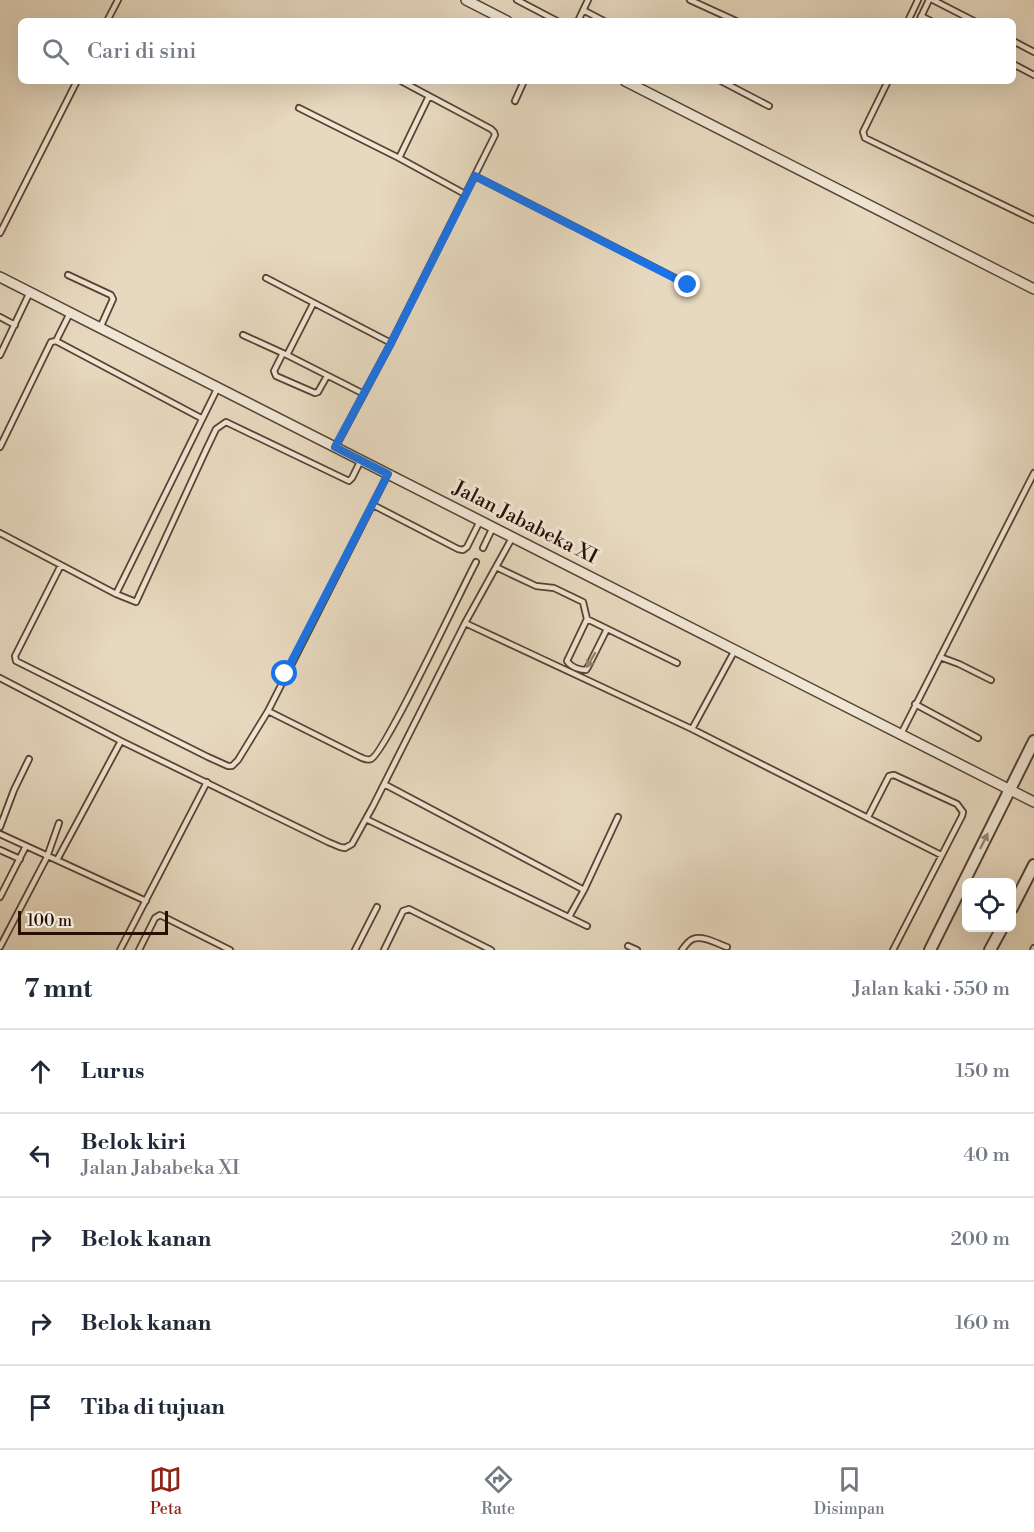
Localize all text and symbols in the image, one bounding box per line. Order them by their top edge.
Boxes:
search box [18,18,1016,84]
icon: search [39,35,72,68]
text: Cari di sini [87,38,197,65]
route end [674,271,700,297]
street label: Jalan Jababeka XI [448,475,602,570]
one-way arrow [586,652,596,669]
route start [271,660,297,686]
one-way arrow [979,833,988,850]
map controls [962,878,1016,932]
button: locate [962,878,1016,932]
scale bar [18,908,168,936]
text: 100 m [27,911,72,931]
text: 7 mnt [24,973,92,1005]
text: Jalan kaki · 550 m [853,977,1010,1002]
icon: ahead [24,1055,57,1088]
text: Lurus [81,1058,144,1085]
text: 150 m [955,1059,1010,1084]
text: Belok kiri [81,1129,186,1156]
icon: left [24,1139,57,1172]
text: 40 m [963,1143,1010,1168]
text: Jalan Jababeka XI [81,1156,240,1181]
icon: right [24,1223,57,1256]
text: Belok kanan [81,1226,211,1253]
text: 200 m [950,1227,1010,1252]
icon: right [24,1307,57,1340]
text: Belok kanan [81,1310,211,1337]
text: 160 m [955,1311,1010,1336]
icon: arrive [24,1391,57,1424]
text: Tiba di tujuan [81,1394,225,1421]
tab: Peta [149,1463,182,1519]
tab: Rute [481,1463,515,1519]
tab: Disimpan [814,1463,885,1519]

